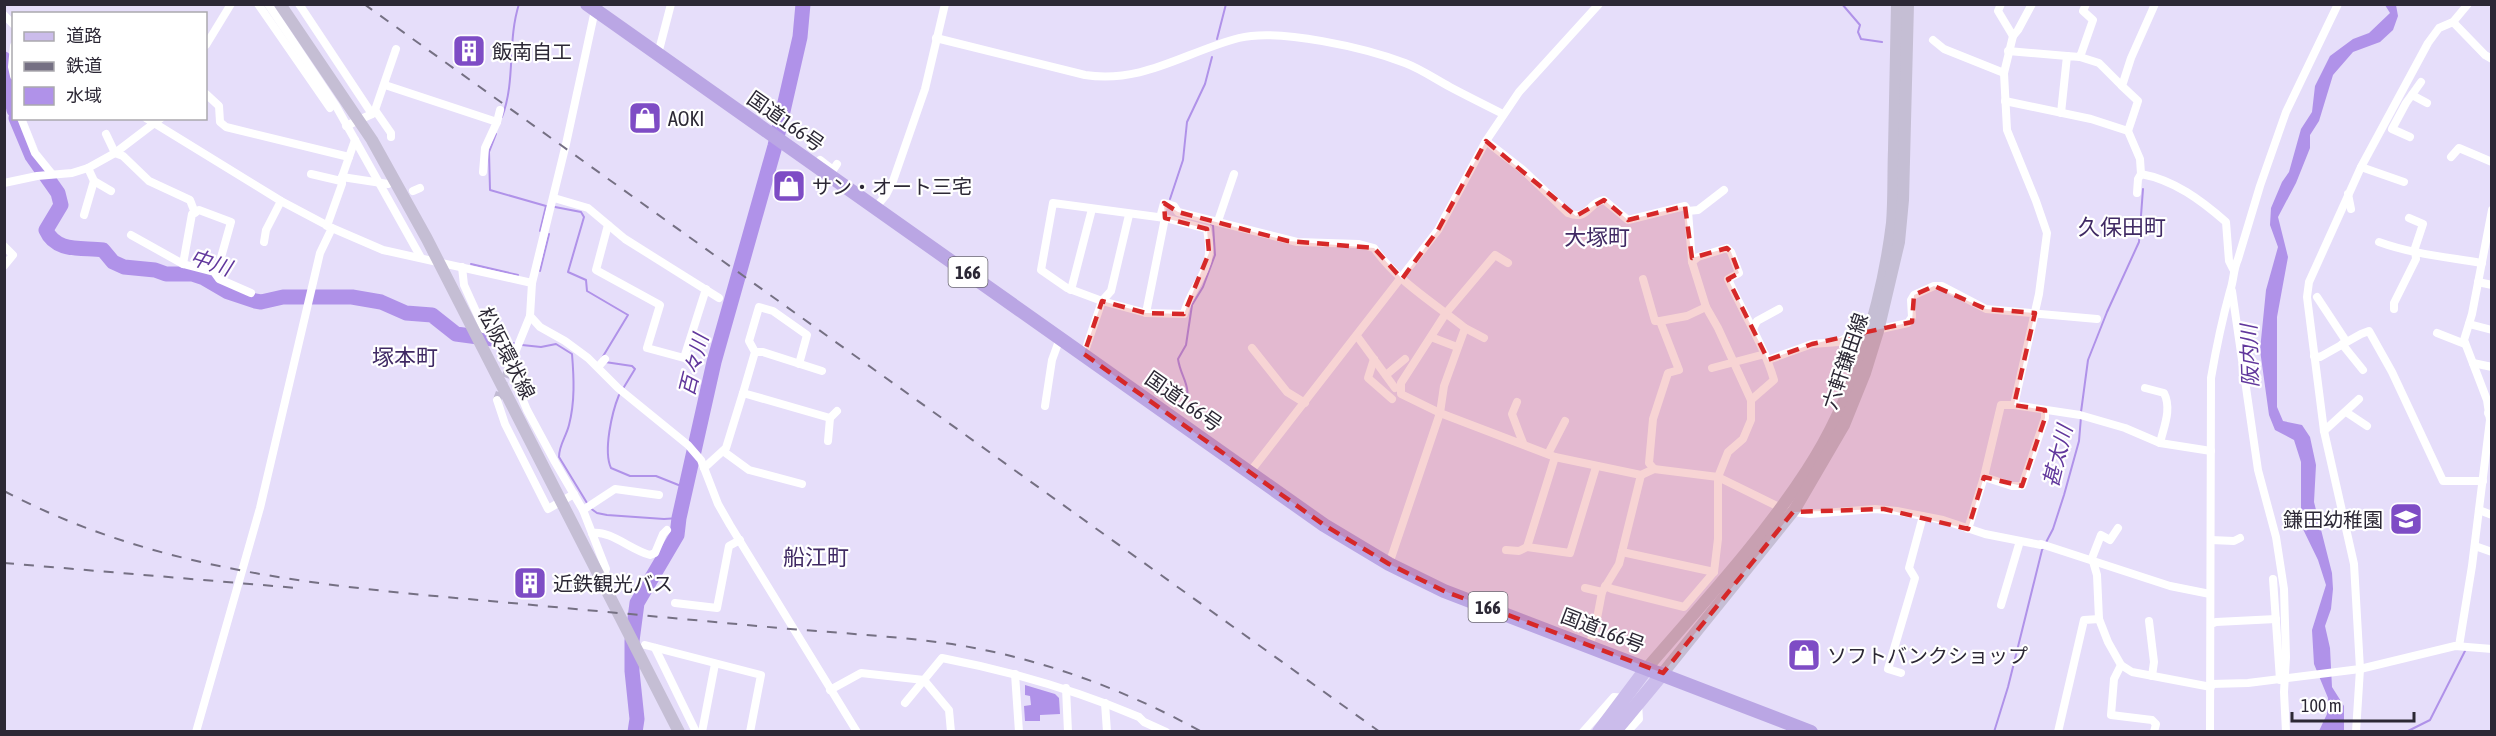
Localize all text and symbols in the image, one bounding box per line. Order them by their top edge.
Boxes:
legend [12,12,207,120]
text: 道路 [66,25,102,46]
building icon: 飯南自工 [451,33,487,69]
place label: 飯南自工 [492,40,572,63]
text: 鉄道 [66,55,102,76]
text: 水域 [66,85,102,106]
street label: 国道166号 [743,86,829,156]
shop icon: AOKI [627,100,663,136]
place label: AOKI [668,107,704,130]
shop icon: サン・オート三宅 [771,168,807,204]
place label: サン・オート三宅 [812,175,972,198]
district label: 久保田町 [2078,214,2166,240]
district label: 大塚町 [1564,224,1630,250]
water label: 中川 [187,244,237,281]
road number: 166 [948,257,988,287]
street label: 松阪環状線 [474,303,540,403]
street label: 六軒鎌田線 [1818,310,1872,412]
water label: 阪内川 [2236,322,2262,388]
water label: 百々川 [674,330,713,398]
district label: 塚本町 [372,344,438,370]
street label: 国道166号 [1141,366,1227,436]
water label: 甚太川 [2038,421,2077,489]
school or university icon: 鎌田幼稚園 [2388,501,2424,537]
place label: 鎌田幼稚園 [2283,508,2383,531]
district label: 船江町 [783,544,849,570]
building icon: 近鉄観光バス [512,565,548,601]
place label: 近鉄観光バス [553,572,673,595]
road number: 166 [1468,592,1508,622]
street label: 国道166号 [1558,603,1648,657]
shop icon: ソフトバンクショップ [1786,637,1822,673]
place label: ソフトバンクショップ [1827,644,2028,667]
scale bar [2292,685,2414,723]
text: 100 m [2301,695,2342,716]

